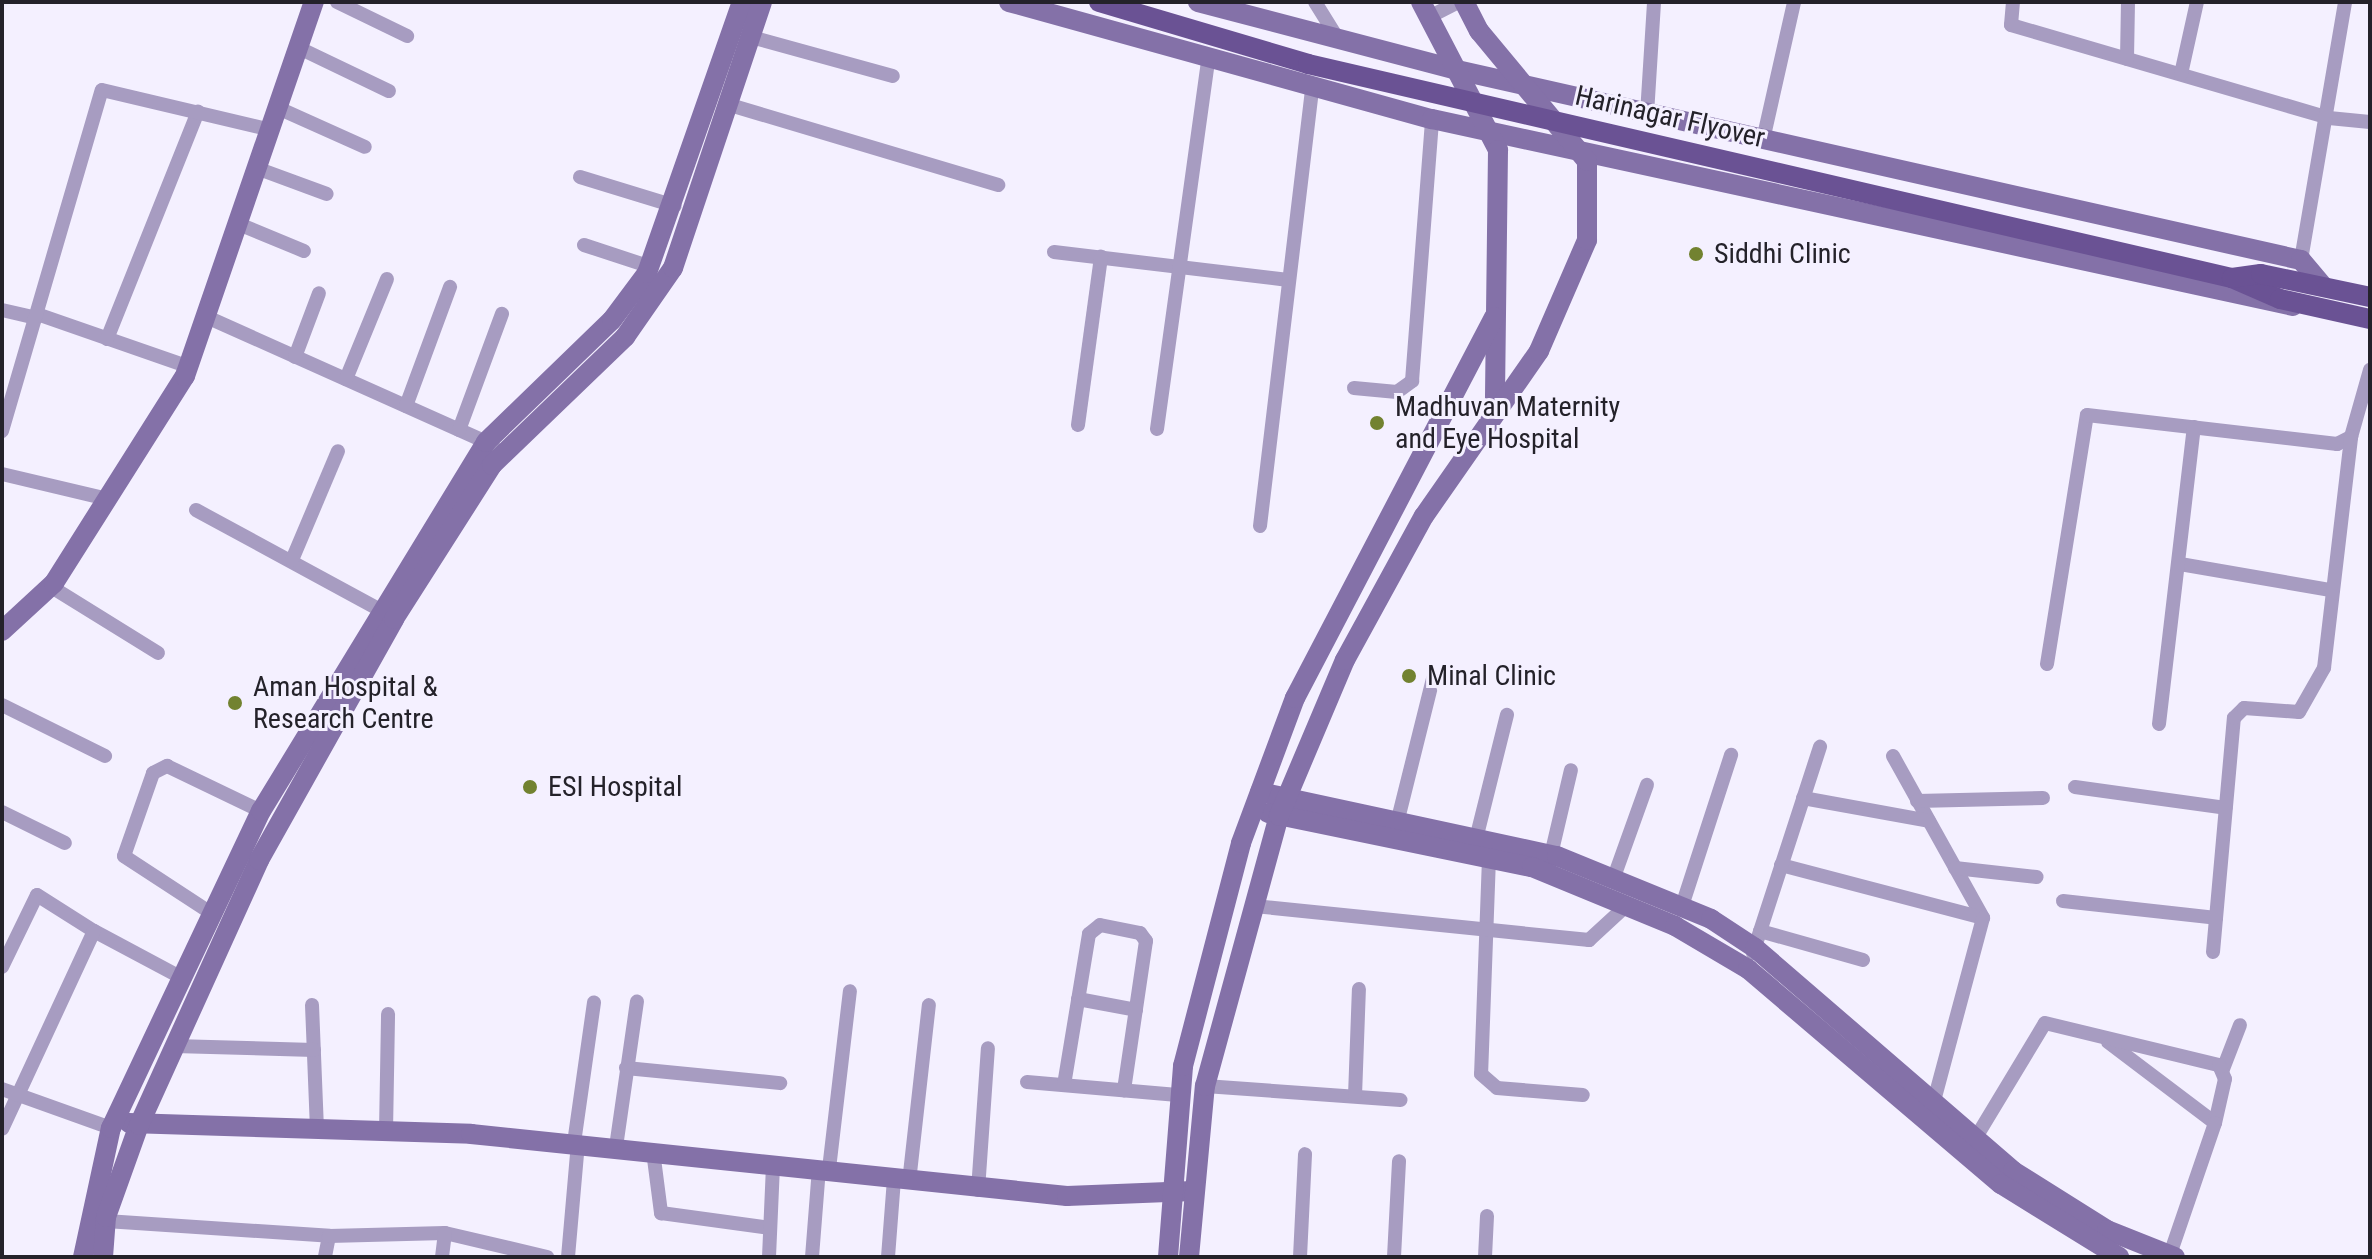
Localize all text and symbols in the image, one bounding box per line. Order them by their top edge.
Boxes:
street label: Harinagar Flyover [1572,79,1768,155]
place label: Siddhi Clinic [1714,237,1851,271]
marker: Siddhi Clinic [1685,243,1707,265]
place label: Madhuvan Maternity and Eye Hospital [1395,390,1620,456]
marker: Madhuvan Maternity and Eye Hospital [1366,412,1388,434]
place label: Minal Clinic [1427,659,1556,693]
marker: Minal Clinic [1398,665,1420,687]
place label: Aman Hospital & Research Centre [253,670,438,736]
marker: Aman Hospital & Research Centre [224,692,246,714]
place label: ESI Hospital [548,770,682,804]
marker: ESI Hospital [519,776,541,798]

